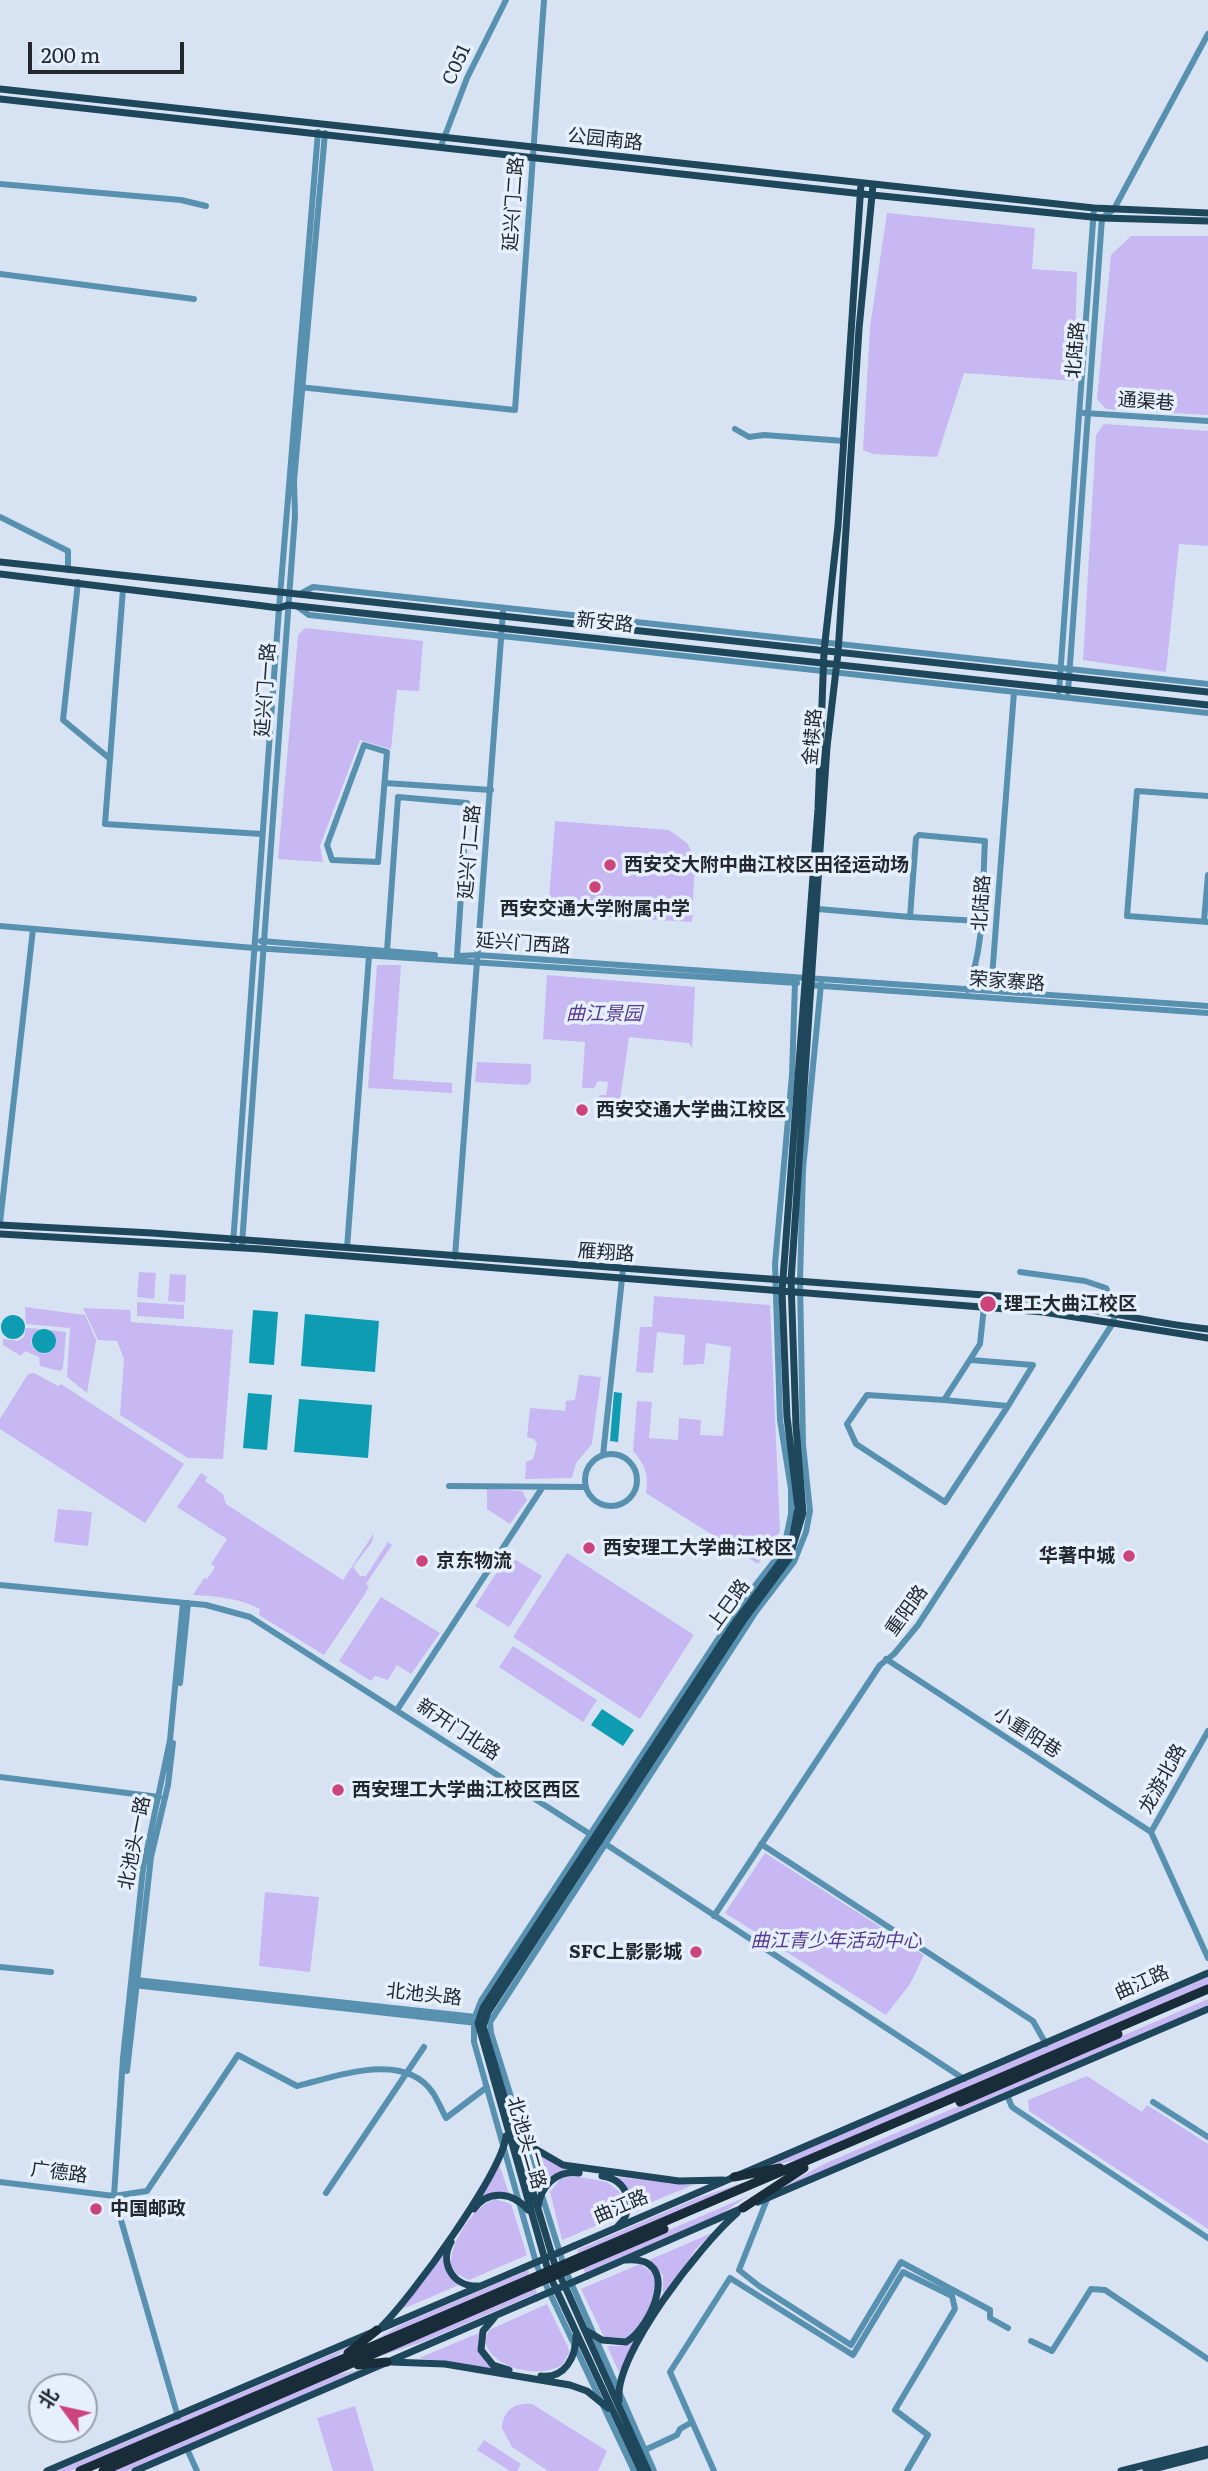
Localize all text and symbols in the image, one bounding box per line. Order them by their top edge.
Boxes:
scale bar [32,28,187,72]
text: 200 m [41,38,101,69]
street label: C051 [438,41,476,89]
street label: 公园南路 [566,125,644,155]
street label: 延兴门二路 [499,156,529,252]
street label: 北陆路 [1062,321,1090,379]
street label: 通渠巷 [1117,389,1175,415]
street label: 新安路 [575,609,635,637]
street label: 延兴门一路 [251,642,281,738]
street label: 金犊路 [799,708,827,766]
street label: 延兴门二路 [455,804,485,900]
place label: 西安交大附中曲江校区田径运动场 [624,854,909,876]
marker: 西安交大附中曲江校区田径运动场 [602,857,618,873]
street label: 北陆路 [969,874,995,932]
marker: 西安交通大学附属中学 [587,879,603,895]
place label: 西安交通大学附属中学 [500,898,690,920]
street label: 延兴门西路 [475,929,571,959]
street label: 荣家寨路 [968,968,1046,996]
park label: 曲江景园 [566,1003,642,1025]
place label: 西安交通大学曲江校区 [596,1099,786,1121]
marker: 西安交通大学曲江校区 [574,1102,590,1118]
street label: 雁翔路 [577,1240,635,1266]
place label: 理工大曲江校区 [1004,1293,1137,1315]
marker: 理工大曲江校区 [978,1294,998,1314]
place label: 西安理工大学曲江校区 [603,1537,793,1559]
marker: 西安理工大学曲江校区 [581,1540,597,1556]
place label: 华著中城 [1039,1545,1115,1567]
marker: 华著中城 [1121,1548,1137,1564]
place label: 京东物流 [436,1550,512,1572]
marker: 京东物流 [414,1553,430,1569]
street label: 上巳路 [703,1575,755,1635]
street label: 重阳路 [881,1581,933,1641]
street label: 新开门北路 [412,1695,504,1765]
street label: 小重阳巷 [989,1703,1065,1763]
street label: 龙游北路 [1135,1740,1191,1818]
place label: 西安理工大学曲江校区西区 [352,1779,580,1801]
marker: 西安理工大学曲江校区西区 [330,1782,346,1798]
street label: 北池头一路 [115,1794,155,1892]
park label: 曲江青少年活动中心 [751,1930,921,1952]
place label: SFC上影影城 [569,1941,682,1963]
marker: SFC上影影城 [688,1944,704,1960]
street label: 曲江路 [1111,1961,1173,2005]
street label: 北池头路 [385,1980,463,2010]
street label: 北池头二路 [502,2094,550,2192]
street label: 广德路 [29,2158,89,2188]
street label: 曲江路 [590,2185,652,2229]
place label: 中国邮政 [110,2198,186,2220]
marker: 中国邮政 [88,2201,104,2217]
north arrow [28,2373,98,2443]
text: 北 [30,2382,64,2413]

